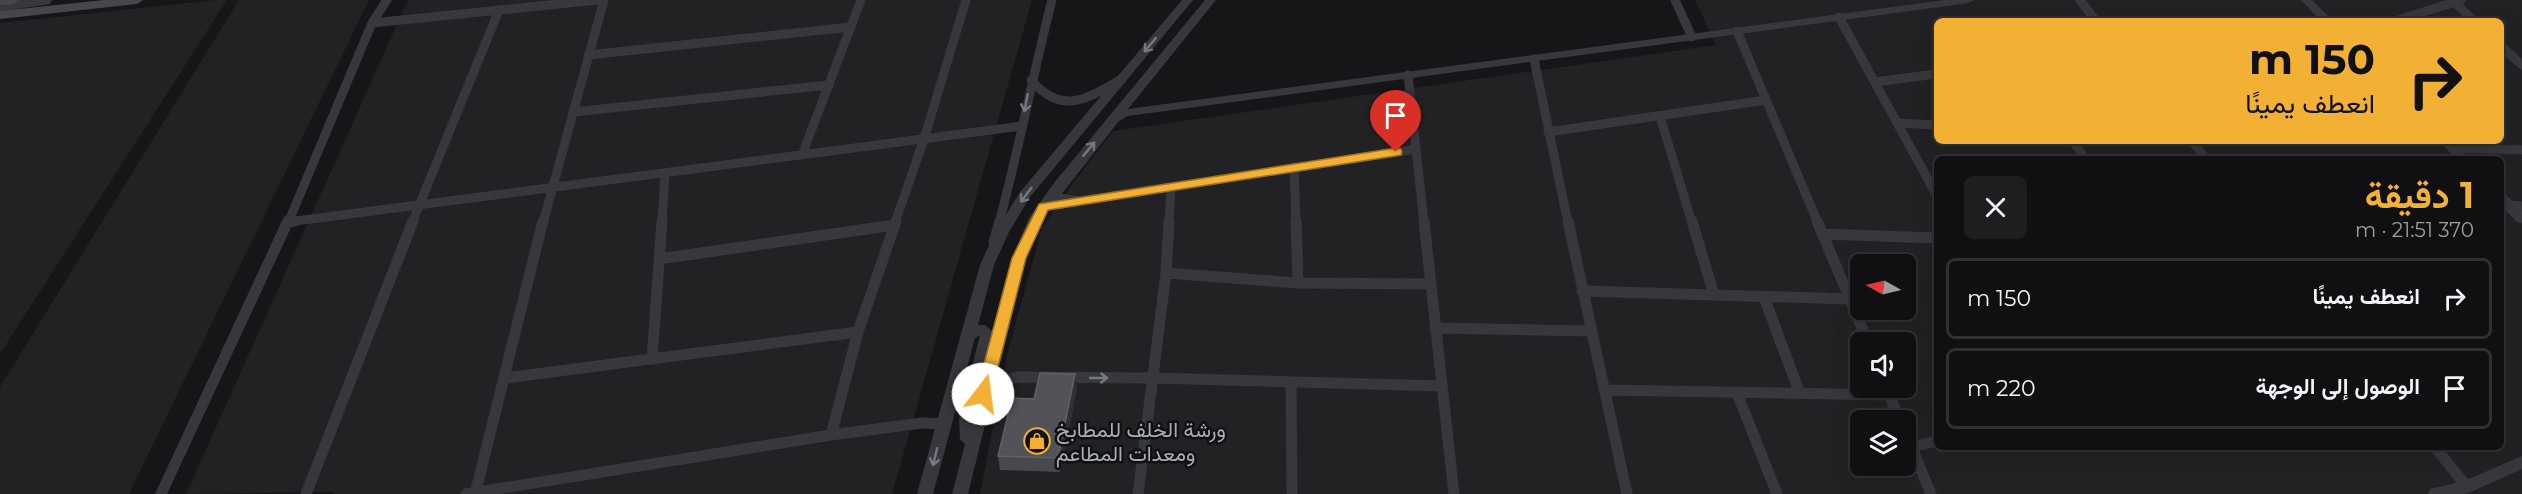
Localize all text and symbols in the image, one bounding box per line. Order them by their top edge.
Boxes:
text: 150 m [2249,33,2375,85]
one-way arrow [1143,37,1157,52]
icon: right [2396,42,2474,120]
text: انعطف يمينًا [2245,87,2375,120]
pin [1370,90,1421,152]
one-way arrow [1020,93,1031,112]
icon: arrive [1379,99,1412,132]
one-way arrow [1082,142,1096,157]
text: 1 دقيقة [2365,173,2474,217]
button: close [1964,176,2027,239]
one-way arrow [1019,187,1032,203]
text: 370 m · 21:51 [2355,218,2474,242]
north arrow [1850,254,1916,320]
map controls [1850,254,1916,476]
icon: right [2438,282,2471,315]
text: انعطف يمينًا [2312,283,2420,310]
text: 150 m [1967,285,2031,312]
button: sound [1850,332,1916,398]
position arrow [951,362,1015,426]
one-way arrow [1089,372,1109,384]
icon: arrive [2438,372,2471,405]
text: الوصول إلى الوجهة [2255,373,2420,400]
text: 220 m [1967,375,2036,402]
button: layers [1850,410,1916,476]
place label: ورشة الخلف للمطابخ ومعدات المطاعم [1056,417,1226,468]
shop icon: ورشة الخلف للمطابخ ومعدات المطاعم [1022,426,1052,456]
one-way arrow [929,447,940,466]

